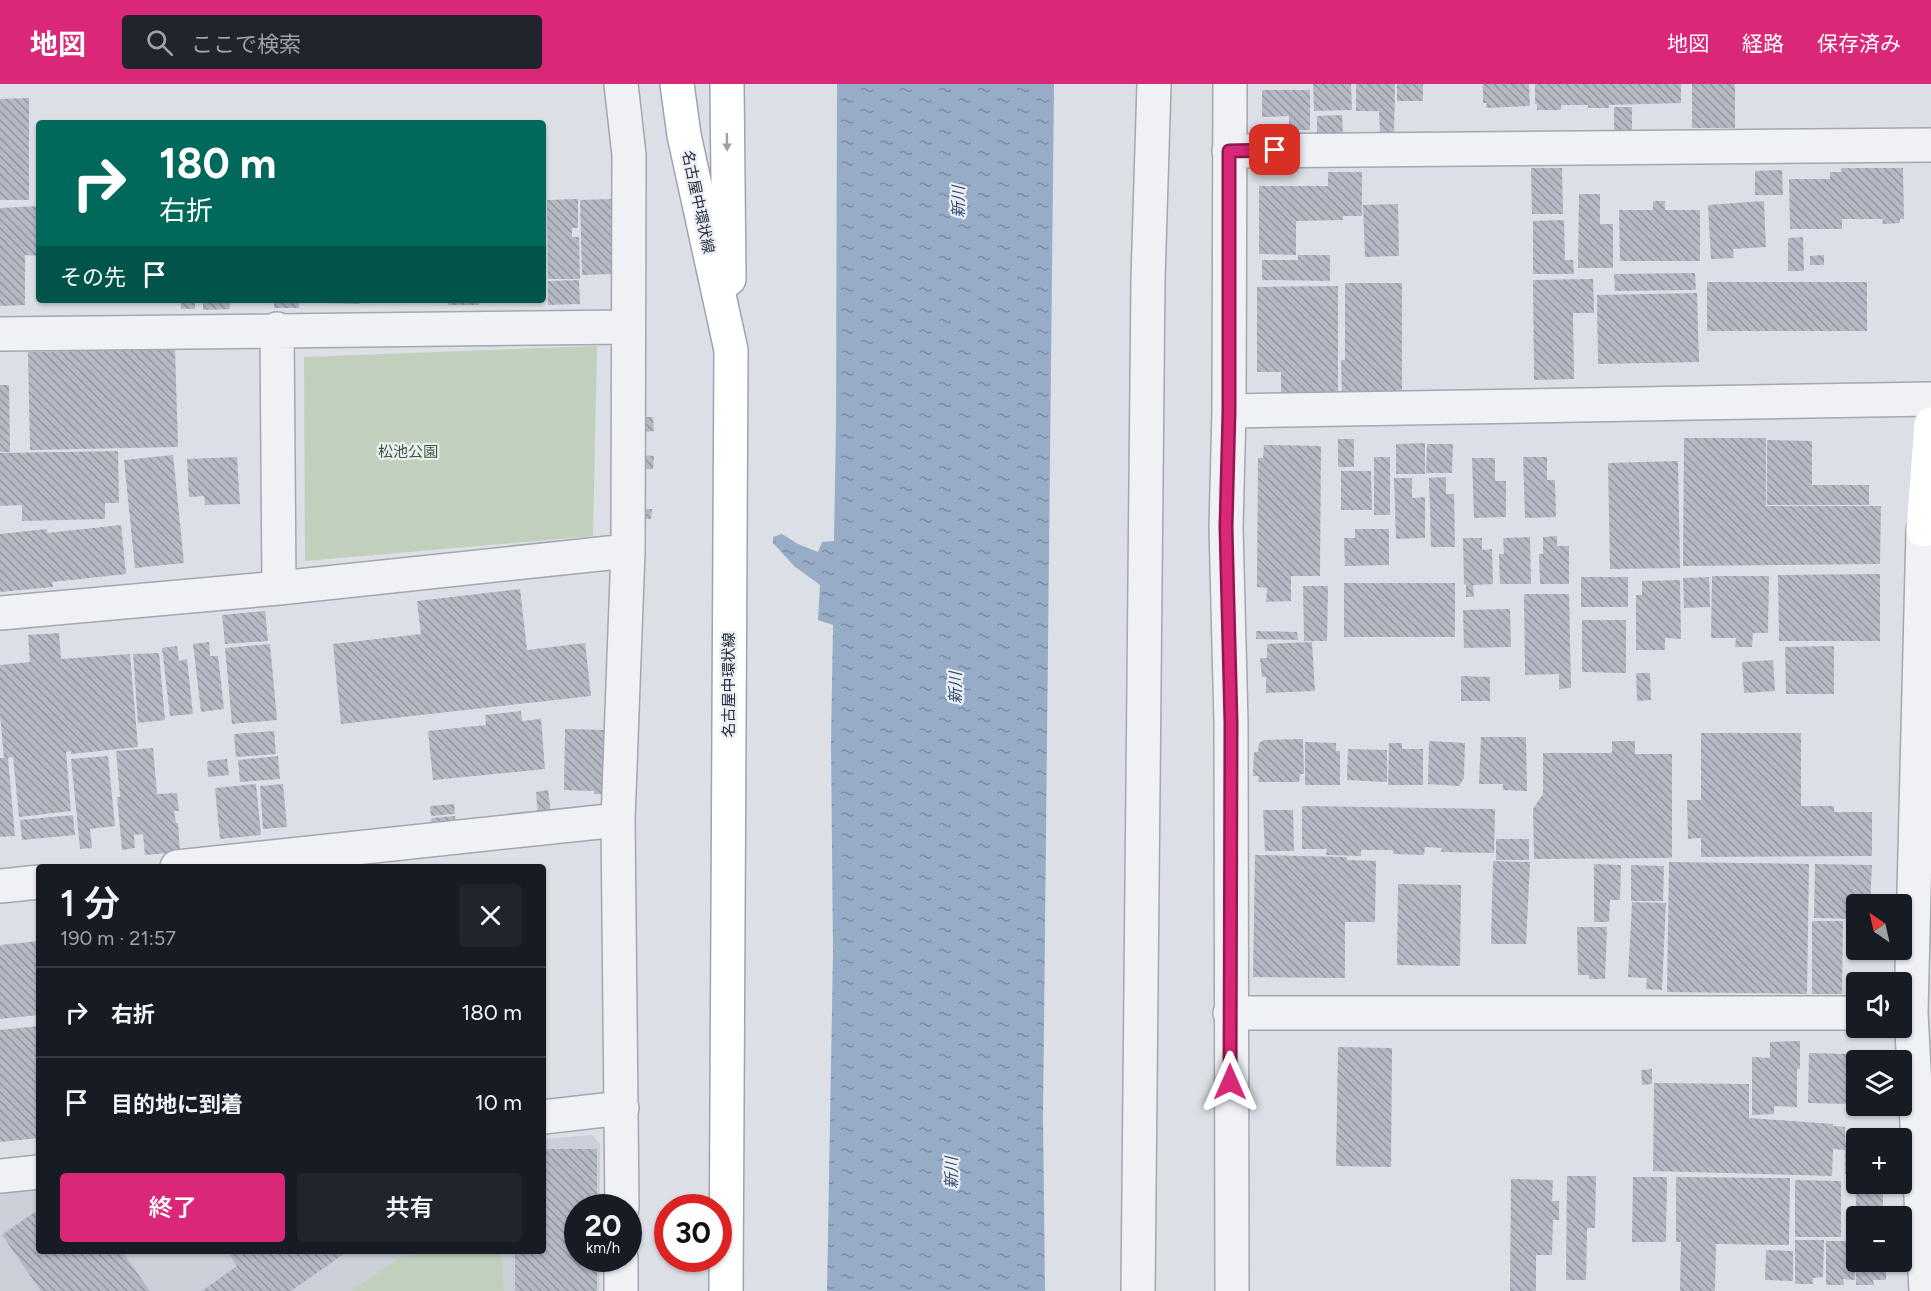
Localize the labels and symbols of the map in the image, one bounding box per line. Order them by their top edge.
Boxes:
pin [1249,124,1300,175]
one-way arrow [723,133,732,152]
street label: 名古屋中環状線 [678,149,718,255]
water label: 新川 [949,184,968,218]
park label: 松池公園 [378,443,438,461]
street label: 名古屋中環状線 [720,632,738,738]
water label: 新川 [946,670,965,704]
north arrow [1846,894,1912,960]
position arrow [1198,1050,1262,1114]
water label: 新川 [942,1155,961,1189]
speed limit sign: 30 [654,1194,732,1272]

